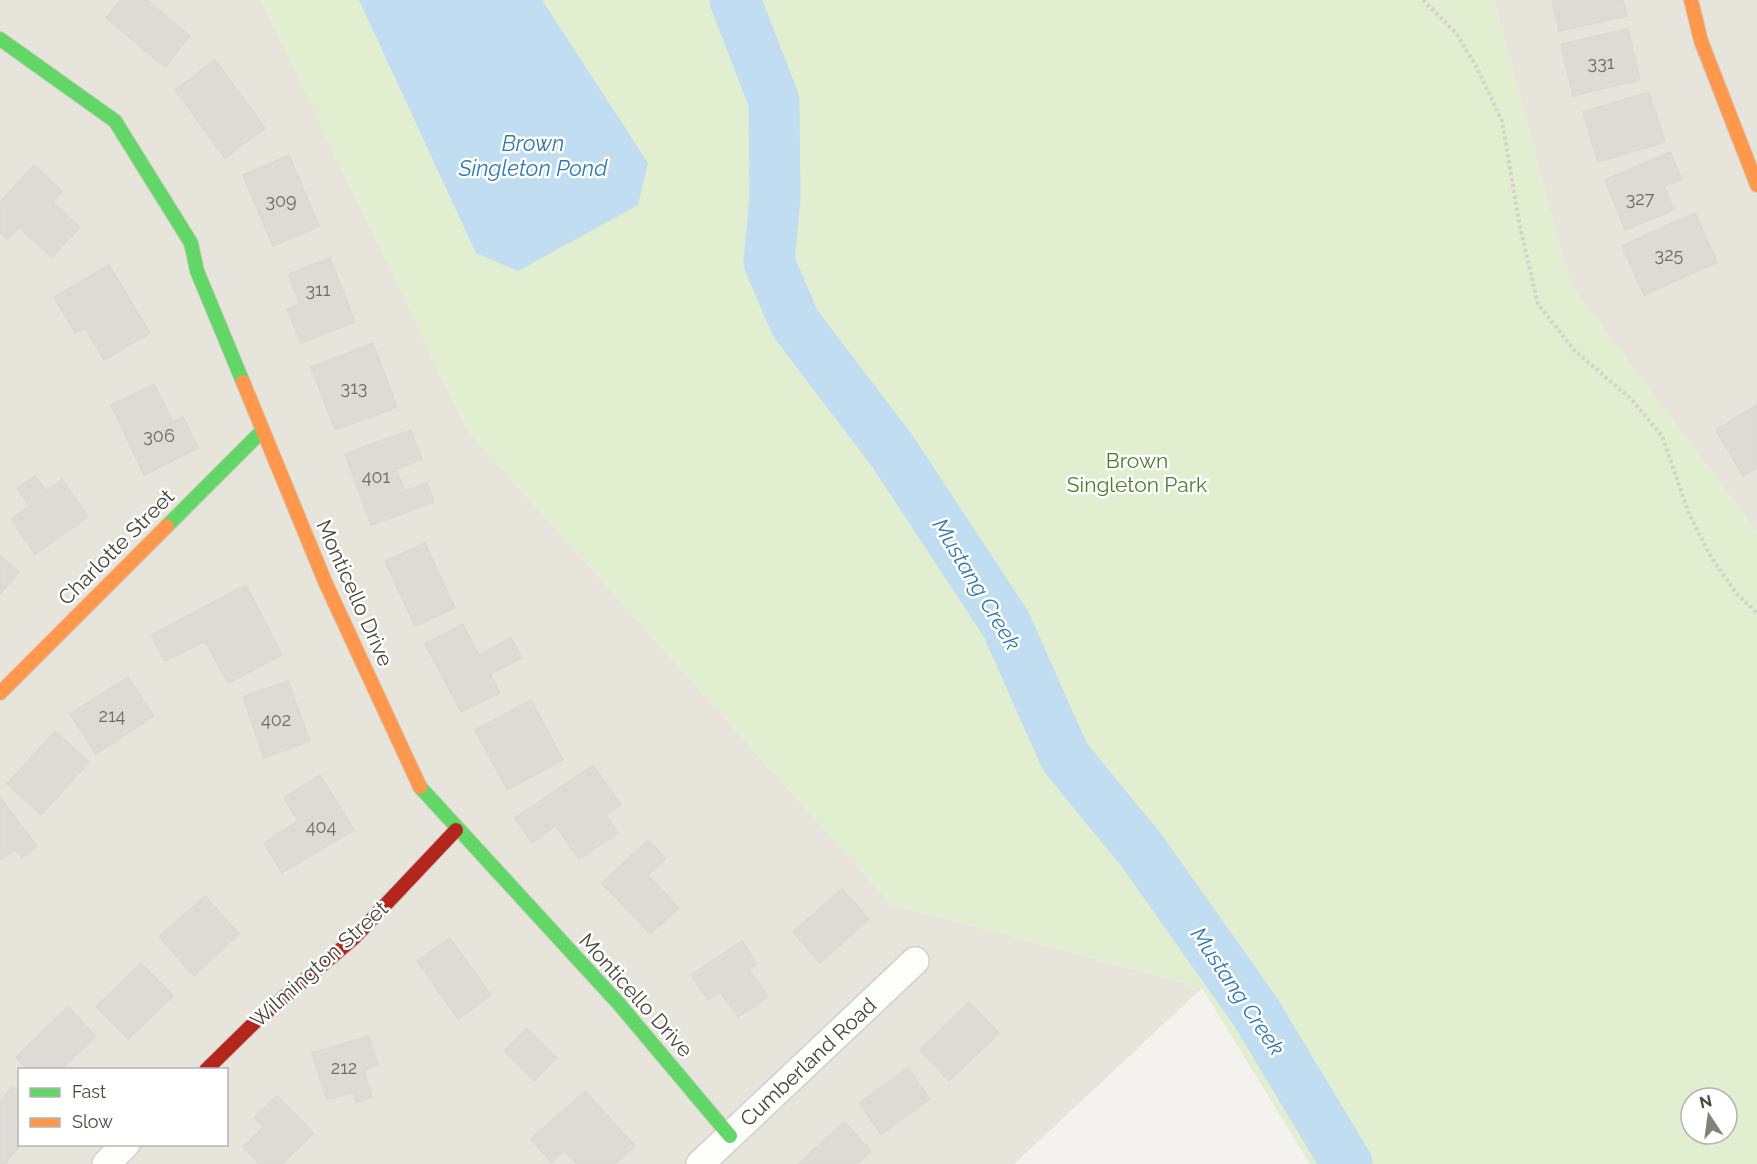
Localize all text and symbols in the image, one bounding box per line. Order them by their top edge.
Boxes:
house number: 331 [1588,52,1615,73]
water label: Brown Singleton Pond [458,130,608,181]
house number: 327 [1626,188,1655,209]
house number: 309 [265,190,297,211]
house number: 325 [1655,244,1684,265]
house number: 311 [305,279,331,300]
house number: 313 [341,377,367,398]
house number: 306 [143,425,175,446]
park label: Brown Singleton Park [1067,448,1207,497]
house number: 401 [362,466,391,487]
street label: Charlotte Street [53,484,179,610]
water label: Mustang Creek [927,513,1027,655]
street label: Monticello Drive [312,516,398,670]
house number: 214 [99,705,126,726]
house number: 402 [261,709,291,730]
house number: 404 [306,816,337,837]
street label: Wilmington Street [245,896,393,1032]
water label: Mustang Creek [1186,922,1291,1060]
street label: Monticello Drive [574,928,698,1062]
street label: Cumberland Road [735,992,881,1132]
house number: 212 [331,1057,357,1078]
legend [18,1068,228,1146]
text: Fast [72,1081,106,1102]
north arrow [1679,1086,1739,1146]
text: N [1698,1091,1714,1113]
text: Slow [72,1111,113,1132]

